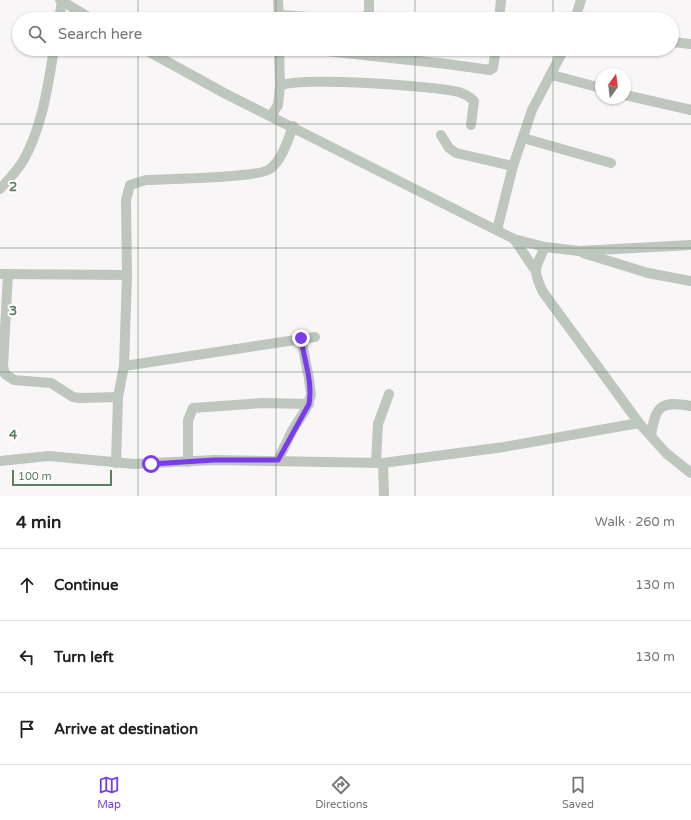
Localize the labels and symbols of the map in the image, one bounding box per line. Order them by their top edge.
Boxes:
north arrow [595,68,631,104]
text: 2 [9,179,17,195]
text: 3 [9,303,17,319]
route end [292,329,310,347]
text: 4 [9,427,18,443]
route start [142,455,160,473]
scale bar [12,468,112,487]

